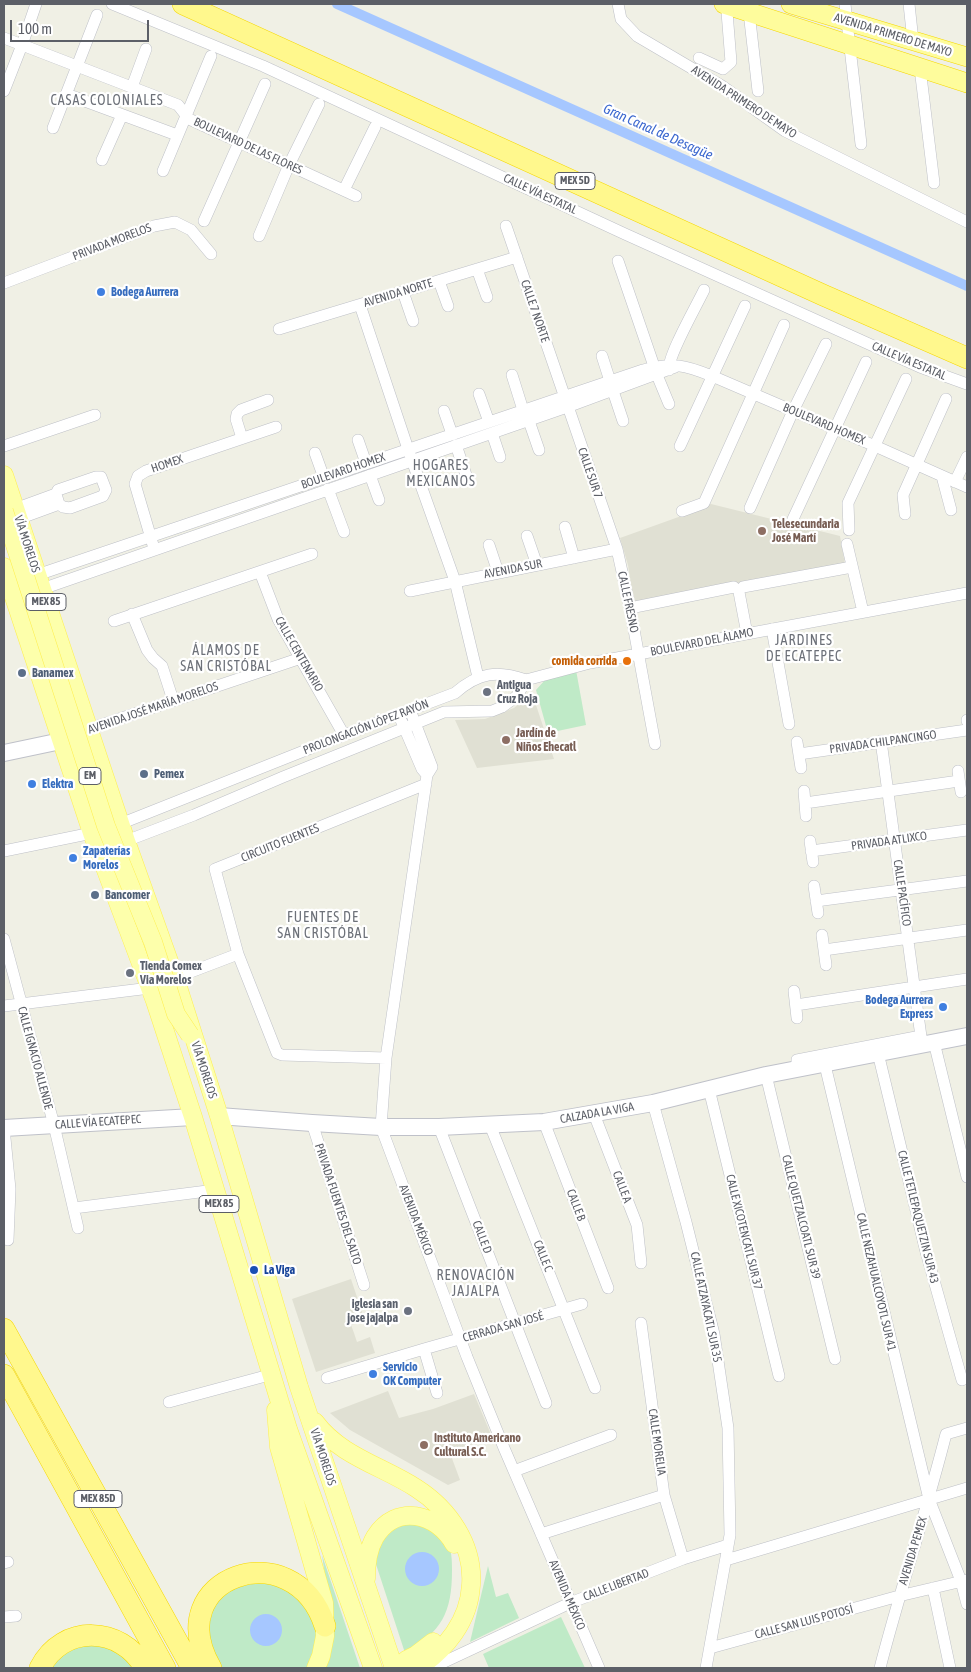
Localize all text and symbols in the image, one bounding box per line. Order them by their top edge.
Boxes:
scale bar [12,10,151,42]
street label: AVENIDA PRIMERO DE MAYO [832,10,954,60]
text: 100 m [18,20,52,37]
street label: AVENIDA PRIMERO DE MAYO [689,63,799,141]
district label: CASAS COLONIALES [48,93,166,109]
water label: Gran Canal de Desagüe [601,100,715,164]
street label: BOULEVARD DE LAS FLORES [191,114,305,178]
street label: CALLE VÍA ESTATAL [501,171,579,217]
road number: MEX 5D [555,172,595,190]
street label: PRIVADA MORELOS [71,220,153,264]
street label: AVENIDA NORTE [362,276,434,310]
street label: CALLE 7 NORTE [518,278,552,344]
place label: Bodega Aurrera [111,285,179,299]
marker: Bodega Aurrera [95,286,107,298]
street label: CALLE VÍA ESTATAL [870,339,948,383]
street label: BOULEVARD HOMEX [781,400,867,448]
street label: CALLE SUR 7 [575,446,605,500]
street label: BOULEVARD HOMEX [299,450,387,492]
street label: HOMEX [149,452,185,476]
district label: HOGARES MEXICANOS [405,458,477,491]
street label: VÍA MORELOS [11,514,43,574]
place label: Telesecundaria José Martí [772,517,839,545]
marker: Telesecundaria José Martí [756,525,768,537]
street label: AVENIDA SUR [483,556,543,582]
street label: CALLE FRESNO [614,570,642,634]
road number: MEX 85 [26,594,66,610]
street label: CALLE CENTENARIO [272,614,326,694]
street label: BOULEVARD DEL ÁLAMO [649,625,755,659]
district label: JARDINES DE ECATEPEC [764,633,844,666]
district label: ÁLAMOS DE SAN CRISTÓBAL [179,643,273,676]
place label: comida corrida [551,654,617,668]
marker: comida corrida [621,655,633,667]
place label: Banamex [32,666,73,680]
marker: Banamex [16,667,28,679]
place label: Antigua Cruz Roja [497,678,538,706]
street label: AVENIDA JOSÉ MARÍA MORELOS [86,679,220,737]
marker: Antigua Cruz Roja [481,686,493,698]
street label: PROLONGACIÓN LÓPEZ RAYÓN [301,696,431,758]
place label: Jardín de Niños Ehecatl [516,726,576,754]
street label: PRIVADA CHILPANCINGO [828,727,938,757]
marker: Jardín de Niños Ehecatl [500,734,512,746]
place label: Pemex [154,767,184,781]
road number: EM [79,768,101,784]
marker: Pemex [138,768,150,780]
place label: Elektra [42,777,73,791]
marker: Elektra [26,778,38,790]
street label: CIRCUITO FUENTES [239,821,321,865]
street label: PRIVADA ATLIXCO [850,829,928,853]
place label: Zapaterías Morelos [83,844,130,872]
marker: Zapaterías Morelos [67,852,79,864]
street label: CALLE PACÍFICO [890,859,914,927]
place label: Bancomer [105,888,150,902]
marker: Bancomer [89,889,101,901]
district label: FUENTES DE SAN CRISTÓBAL [276,910,370,942]
place label: Tienda Comex Via Morelos [140,959,202,987]
marker: Tienda Comex Via Morelos [124,967,136,979]
place label: Bodega Aurrera Express [865,993,933,1021]
marker: Bodega Aurrera Express [937,1001,949,1013]
street label: CALLE IGNACIO ALLENDE [14,1005,56,1111]
street label: VÍA MORELOS [188,1040,220,1100]
street label: CALZADA LA VIGA [559,1099,635,1127]
street label: CALLE VÍA ECATEPEC [54,1112,142,1132]
street label: PRIVADA FUENTES DEL SALTO [312,1142,364,1266]
street label: CALLE TETLEPAQUETZIN SUR 43 [894,1149,942,1285]
street label: CALLE QUETZALCOATL SUR 39 [779,1153,823,1281]
street label: CALLE A [609,1169,635,1205]
street label: CALLE XICOTENCATL SUR 37 [723,1173,765,1291]
street label: AVENIDA MÉXICO [396,1183,436,1257]
street label: CALLE B [563,1187,589,1223]
road number: MEX 85 [199,1196,239,1212]
street label: CALLE NEZAHUALCOYOTL SUR 41 [853,1212,899,1352]
street label: CALLE D [469,1219,495,1255]
street label: CALLE C [530,1238,556,1274]
street label: CALLE ATZAYACATL SUR 35 [687,1250,725,1364]
place label: La Viga [264,1263,295,1277]
marker: La Viga [248,1264,260,1276]
district label: RENOVACIÓN JAJALPA [435,1268,517,1300]
place label: iglesia san jose jajalpa [347,1297,398,1325]
marker: iglesia san jose jajalpa [402,1305,414,1317]
street label: CERRADA SAN JOSÉ [461,1309,545,1345]
place label: Servicio OK Computer [383,1360,441,1388]
marker: Servicio OK Computer [367,1368,379,1380]
street label: CALLE MORELIA [645,1408,669,1476]
street label: VÍA MORELOS [307,1427,339,1487]
place label: Instituto Americano Cultural S.C. [434,1431,521,1459]
marker: Instituto Americano Cultural S.C. [418,1439,430,1451]
road number: MEX 85D [74,1490,122,1508]
street label: AVENIDA PEMEX [896,1515,930,1587]
street label: AVENIDA MÉXICO [546,1558,588,1632]
street label: CALLE LIBERTAD [581,1566,651,1604]
street label: CALLE SAN LUIS POTOSÍ [753,1602,855,1642]

